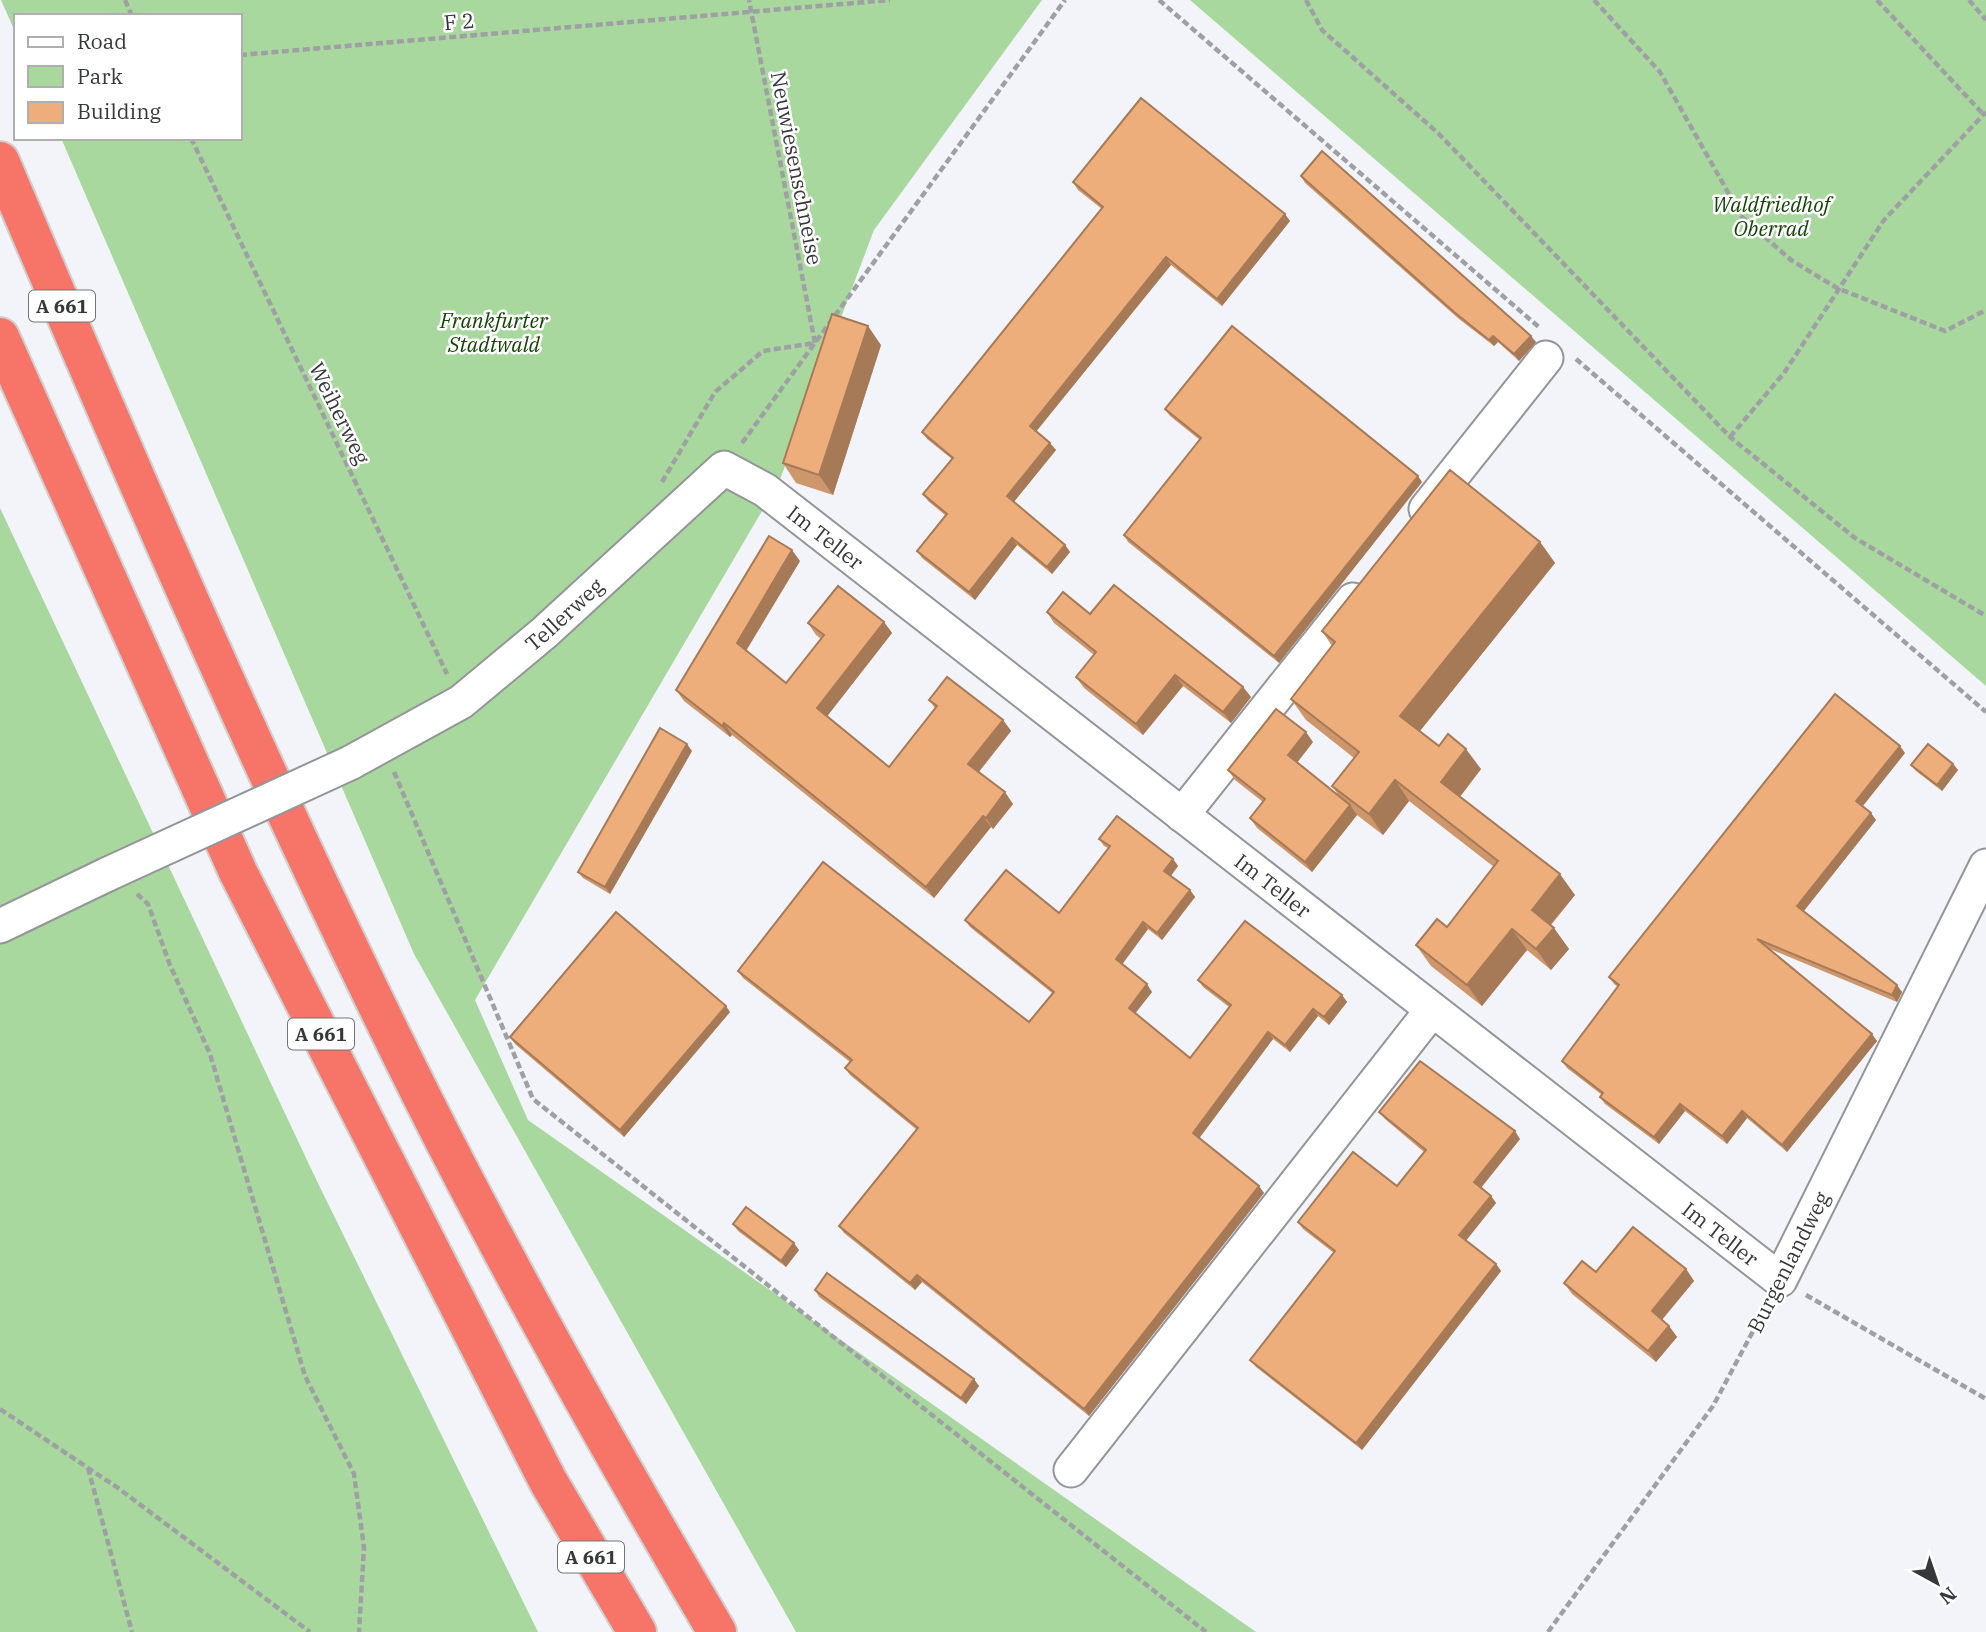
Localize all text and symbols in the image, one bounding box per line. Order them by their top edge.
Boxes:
street label: F 2 [443,6,475,36]
legend [14,14,242,140]
text: Road [77,27,127,55]
text: Park [77,62,124,90]
street label: Neuwiesenschneise [765,69,829,267]
text: Building [77,97,162,125]
park label: Waldfriedhof Oberrad [1712,190,1833,242]
road number: A 661 [29,290,95,322]
park label: Frankfurter Stadtwald [439,306,549,358]
street label: Weiherweg [303,357,377,469]
street label: Im Teller [782,499,870,576]
street label: Tellerweg [519,571,610,657]
street label: Im Teller [1229,847,1317,924]
road number: A 661 [288,1018,354,1050]
street label: Burgenlandweg [1740,1186,1836,1337]
street label: Im Teller [1677,1195,1765,1273]
road number: A 661 [558,1541,624,1572]
north arrow [1902,1548,1972,1618]
text: N [1934,1582,1961,1610]

